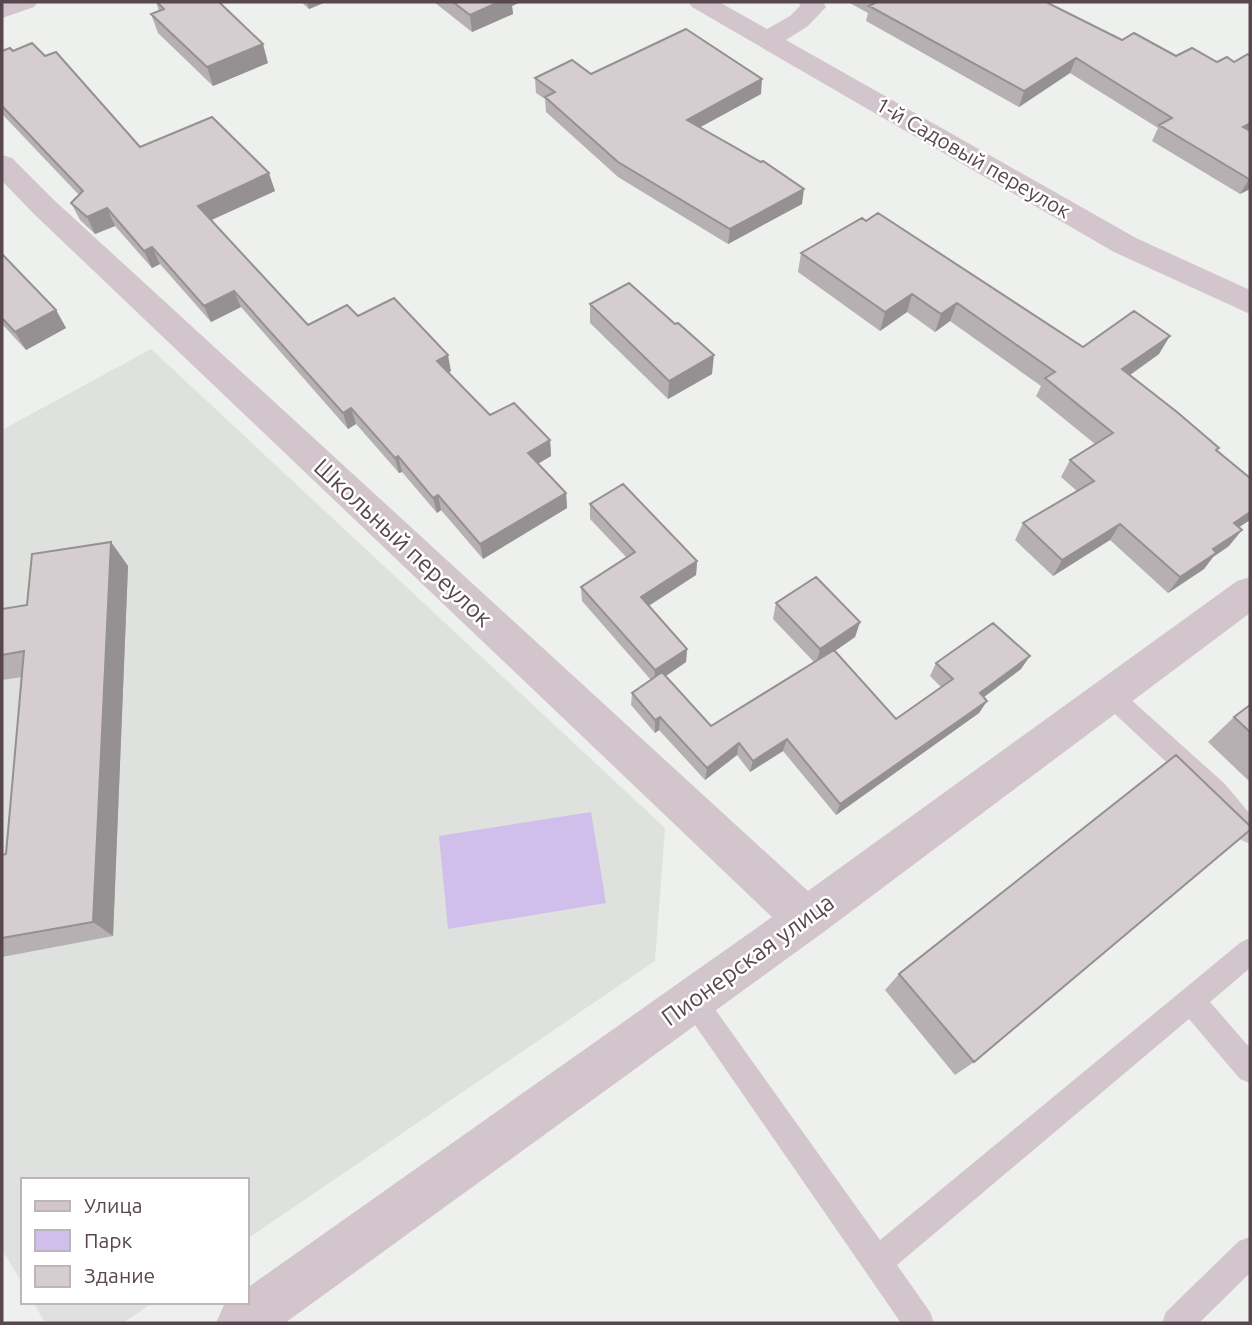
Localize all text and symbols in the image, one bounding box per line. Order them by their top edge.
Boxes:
street label: 1-й Садовый переулок [872,92,1075,223]
street label: Школьный переулок [309,453,498,632]
street label: Пионерская улица [656,888,839,1031]
legend [21,1178,248,1304]
text: Улица [84,1193,142,1217]
text: Парк [84,1228,133,1252]
text: Здание [84,1263,155,1287]

